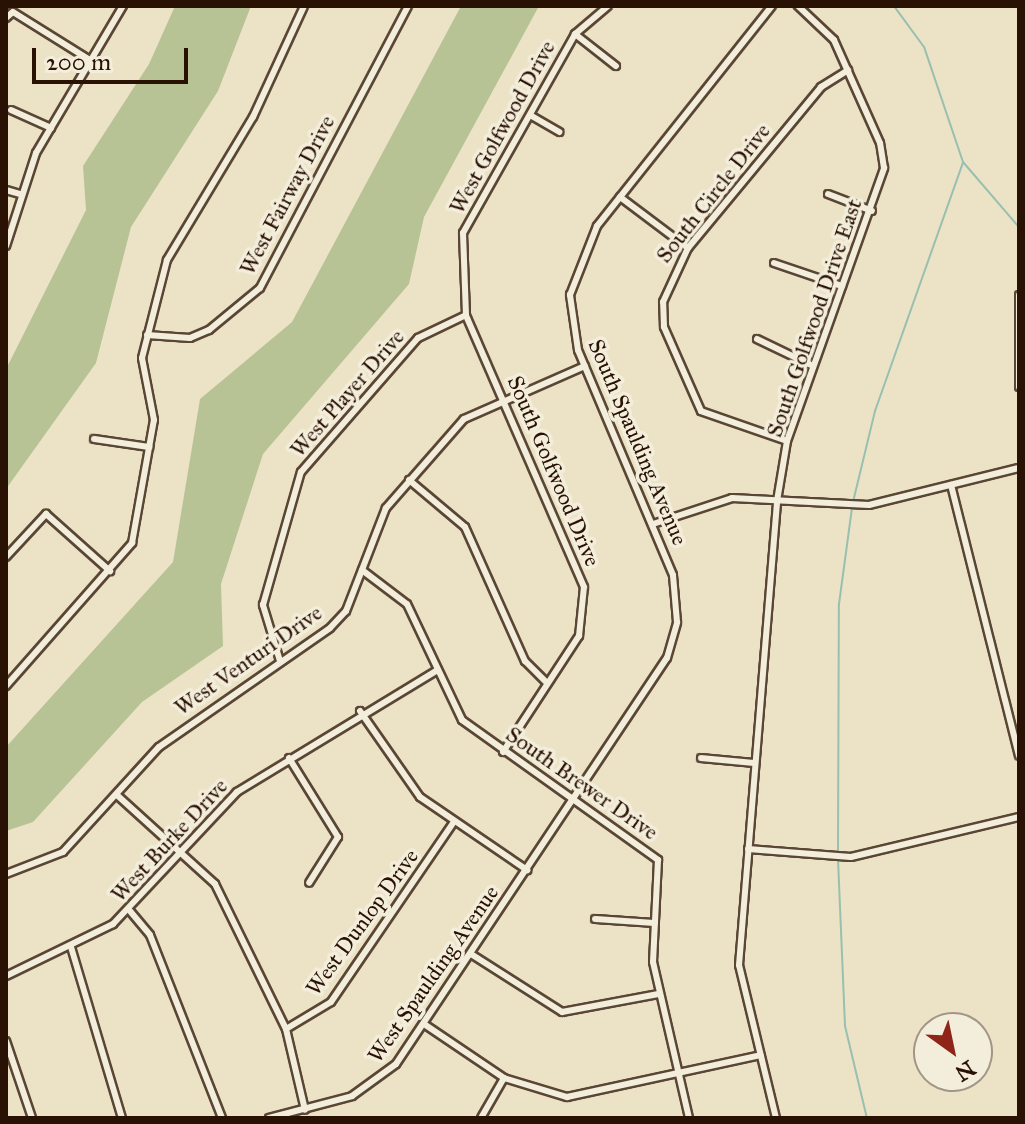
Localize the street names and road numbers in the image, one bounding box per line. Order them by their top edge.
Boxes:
street label: West Golfwood Drive [443,36,561,218]
street label: West Fairway Drive [234,111,340,279]
street label: South Circle Drive [650,118,776,268]
street label: South Golfwood Drive East [761,196,867,440]
street label: West Player Drive [284,324,410,462]
street label: South Spaulding Avenue [583,335,693,549]
street label: South Golfwood Drive [502,372,606,570]
street label: West Venturi Drive [169,599,327,721]
street label: South Brewer Drive [501,721,663,845]
street label: West Burke Drive [105,773,233,907]
street label: West Dunlop Drive [300,844,424,1000]
street label: West Spaulding Avenue [362,880,504,1068]

